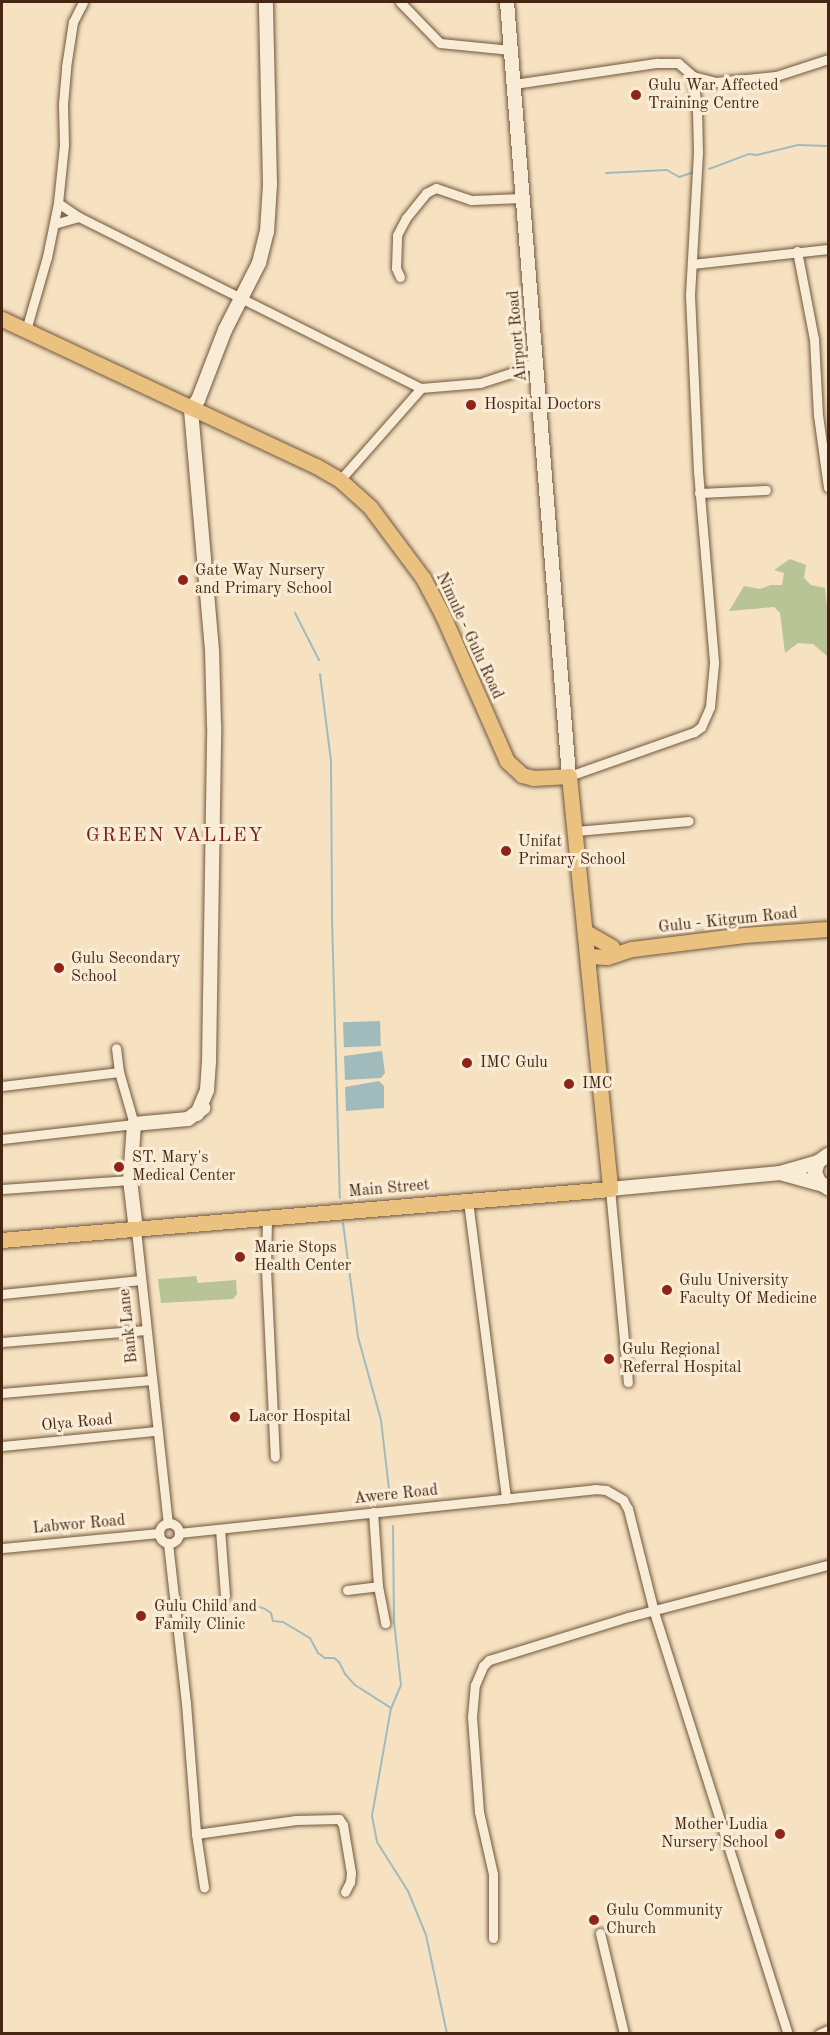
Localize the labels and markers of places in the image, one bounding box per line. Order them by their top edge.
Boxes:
place label: Gulu War Affected Training Centre [648,76,779,114]
marker: Gulu War Affected Training Centre [629,88,643,102]
place label: Hospital Doctors [484,395,601,415]
marker: Hospital Doctors [462,396,480,414]
place label: Gate Way Nursery and Primary School [195,561,332,599]
marker: Gate Way Nursery and Primary School [176,573,190,587]
place label: Unifat Primary School [518,832,626,870]
marker: Unifat Primary School [499,844,513,858]
place label: Gulu Secondary School [71,949,181,987]
marker: Gulu Secondary School [52,961,66,975]
place label: IMC Gulu [480,1053,548,1073]
marker: IMC Gulu [458,1054,476,1072]
place label: IMC [582,1074,612,1094]
marker: IMC [560,1075,578,1093]
place label: ST. Mary's Medical Center [132,1148,235,1186]
marker: ST. Mary's Medical Center [110,1158,128,1176]
place label: Marie Stops Health Center [254,1238,351,1276]
marker: Marie Stops Health Center [231,1248,249,1266]
place label: Gulu University Faculty Of Medicine [679,1271,817,1309]
marker: Gulu University Faculty Of Medicine [660,1283,674,1297]
place label: Gulu Regional Referral Hospital [622,1340,741,1378]
marker: Gulu Regional Referral Hospital [600,1350,618,1368]
place label: Lacor Hospital [248,1407,350,1427]
marker: Lacor Hospital [226,1408,244,1426]
place label: Gulu Child and Family Clinic [154,1597,257,1635]
marker: Gulu Child and Family Clinic [132,1607,150,1625]
place label: Mother Ludia Nursery School [661,1815,768,1853]
marker: Mother Ludia Nursery School [773,1827,787,1841]
place label: Gulu Community Church [606,1901,723,1939]
marker: Gulu Community Church [587,1913,601,1927]

